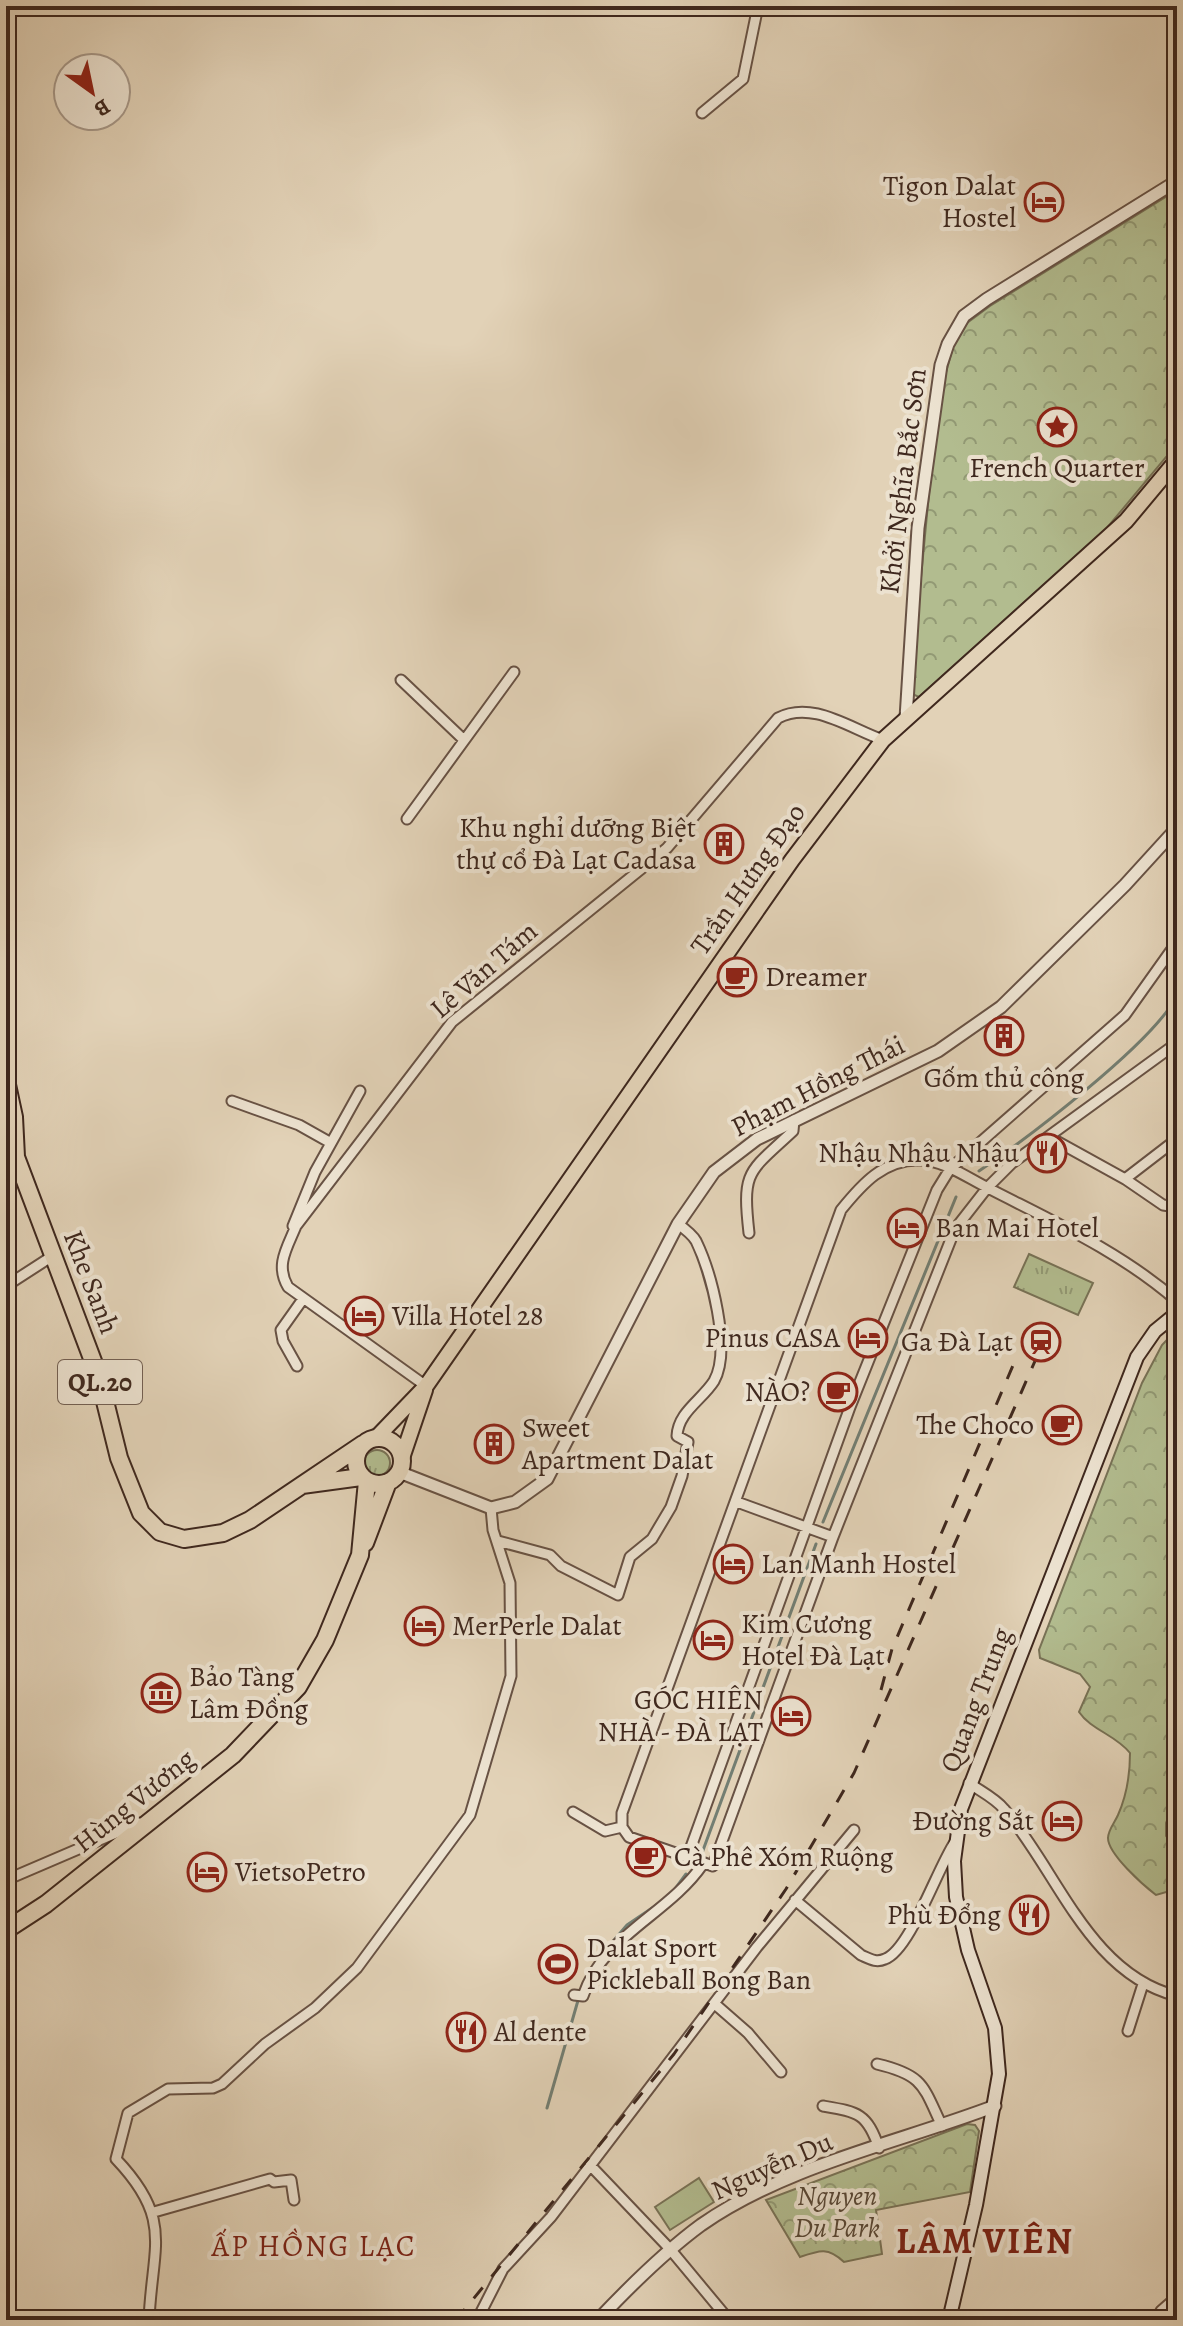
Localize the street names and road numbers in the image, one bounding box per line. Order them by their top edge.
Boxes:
street label: Khởi Nghĩa Bắc Sơn [870,366,936,596]
street label: Trần Hưng Đạo [682,796,814,962]
street label: Lê Văn Tám [422,913,546,1027]
street label: Phạm Hồng Thái [725,1026,911,1146]
street label: Khe Sanh [54,1225,128,1339]
road number: QL.20 [58,1360,142,1404]
street label: Quang Trung [931,1622,1021,1778]
street label: Hùng Vương [65,1740,203,1862]
street label: Nguyễn Du [705,2122,839,2210]

